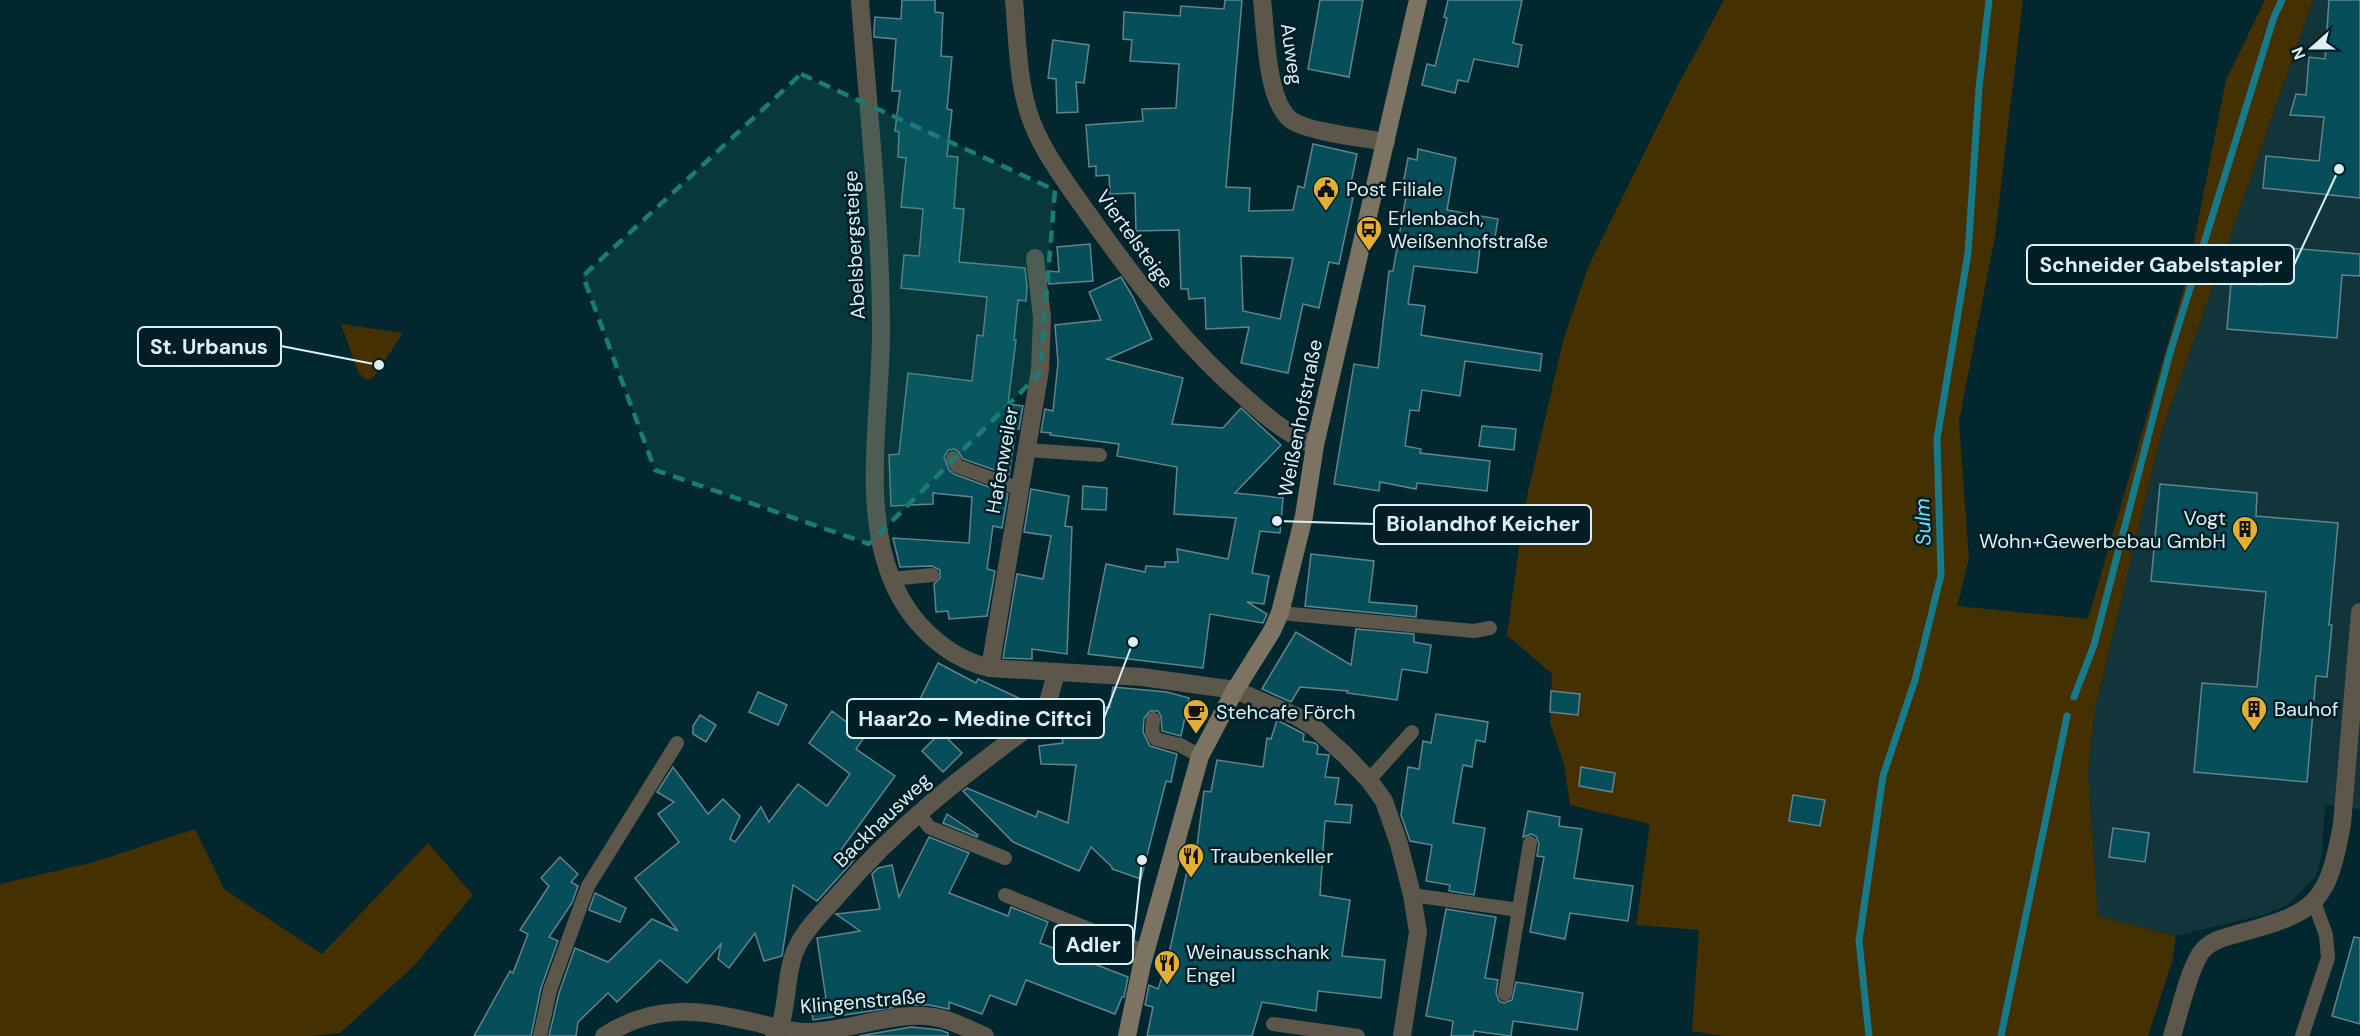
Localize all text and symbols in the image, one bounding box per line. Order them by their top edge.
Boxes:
north arrow [2282,18,2342,78]
street label: Auweg [1275,22,1309,86]
text: N [2287,44,2310,62]
street label: Abelsbergsteige [837,170,871,320]
public building icon: Post Filiale [1311,174,1341,212]
place label: Post Filiale [1346,176,1443,202]
street label: Viertelsteige [1090,185,1180,293]
place label: Erlenbach, Weißenhofstraße [1388,205,1548,254]
bus stop icon: Erlenbach, Weißenhofstraße [1354,214,1384,252]
callout: Schneider Gabelstapler [2027,245,2294,284]
text: Schneider Gabelstapler [2039,251,2283,279]
callout: St. Urbanus [138,327,281,366]
text: St. Urbanus [150,333,268,361]
street label: Weißenhofstraße [1272,337,1328,499]
street label: Hafenweiler [980,405,1024,515]
water label: Sulm [1908,498,1938,546]
callout: Biolandhof Keicher [1374,505,1591,544]
place label: Vogt Wohn+Gewerbebau GmbH [1979,505,2226,554]
text: Biolandhof Keicher [1386,510,1580,538]
building icon: Vogt Wohn+Gewerbebau GmbH [2230,514,2260,552]
building icon: Bauhof [2239,694,2269,732]
place label: Bauhof [2274,696,2339,722]
cafe icon: Stehcafe Förch [1181,697,1211,735]
callout: Haar2o - Medine Ciftci [847,699,1104,738]
place label: Stehcafe Förch [1216,699,1356,725]
text: Haar2o - Medine Ciftci [858,705,1092,733]
street label: Backhausweg [828,767,936,873]
restaurant icon: Traubenkeller [1176,841,1206,879]
place label: Traubenkeller [1210,843,1334,869]
callout: Adler [1054,925,1133,964]
text: Adler [1065,931,1121,959]
place label: Weinausschank Engel [1186,939,1330,988]
restaurant icon: Weinausschank Engel [1152,948,1182,986]
street label: Klingenstraße [799,983,927,1019]

